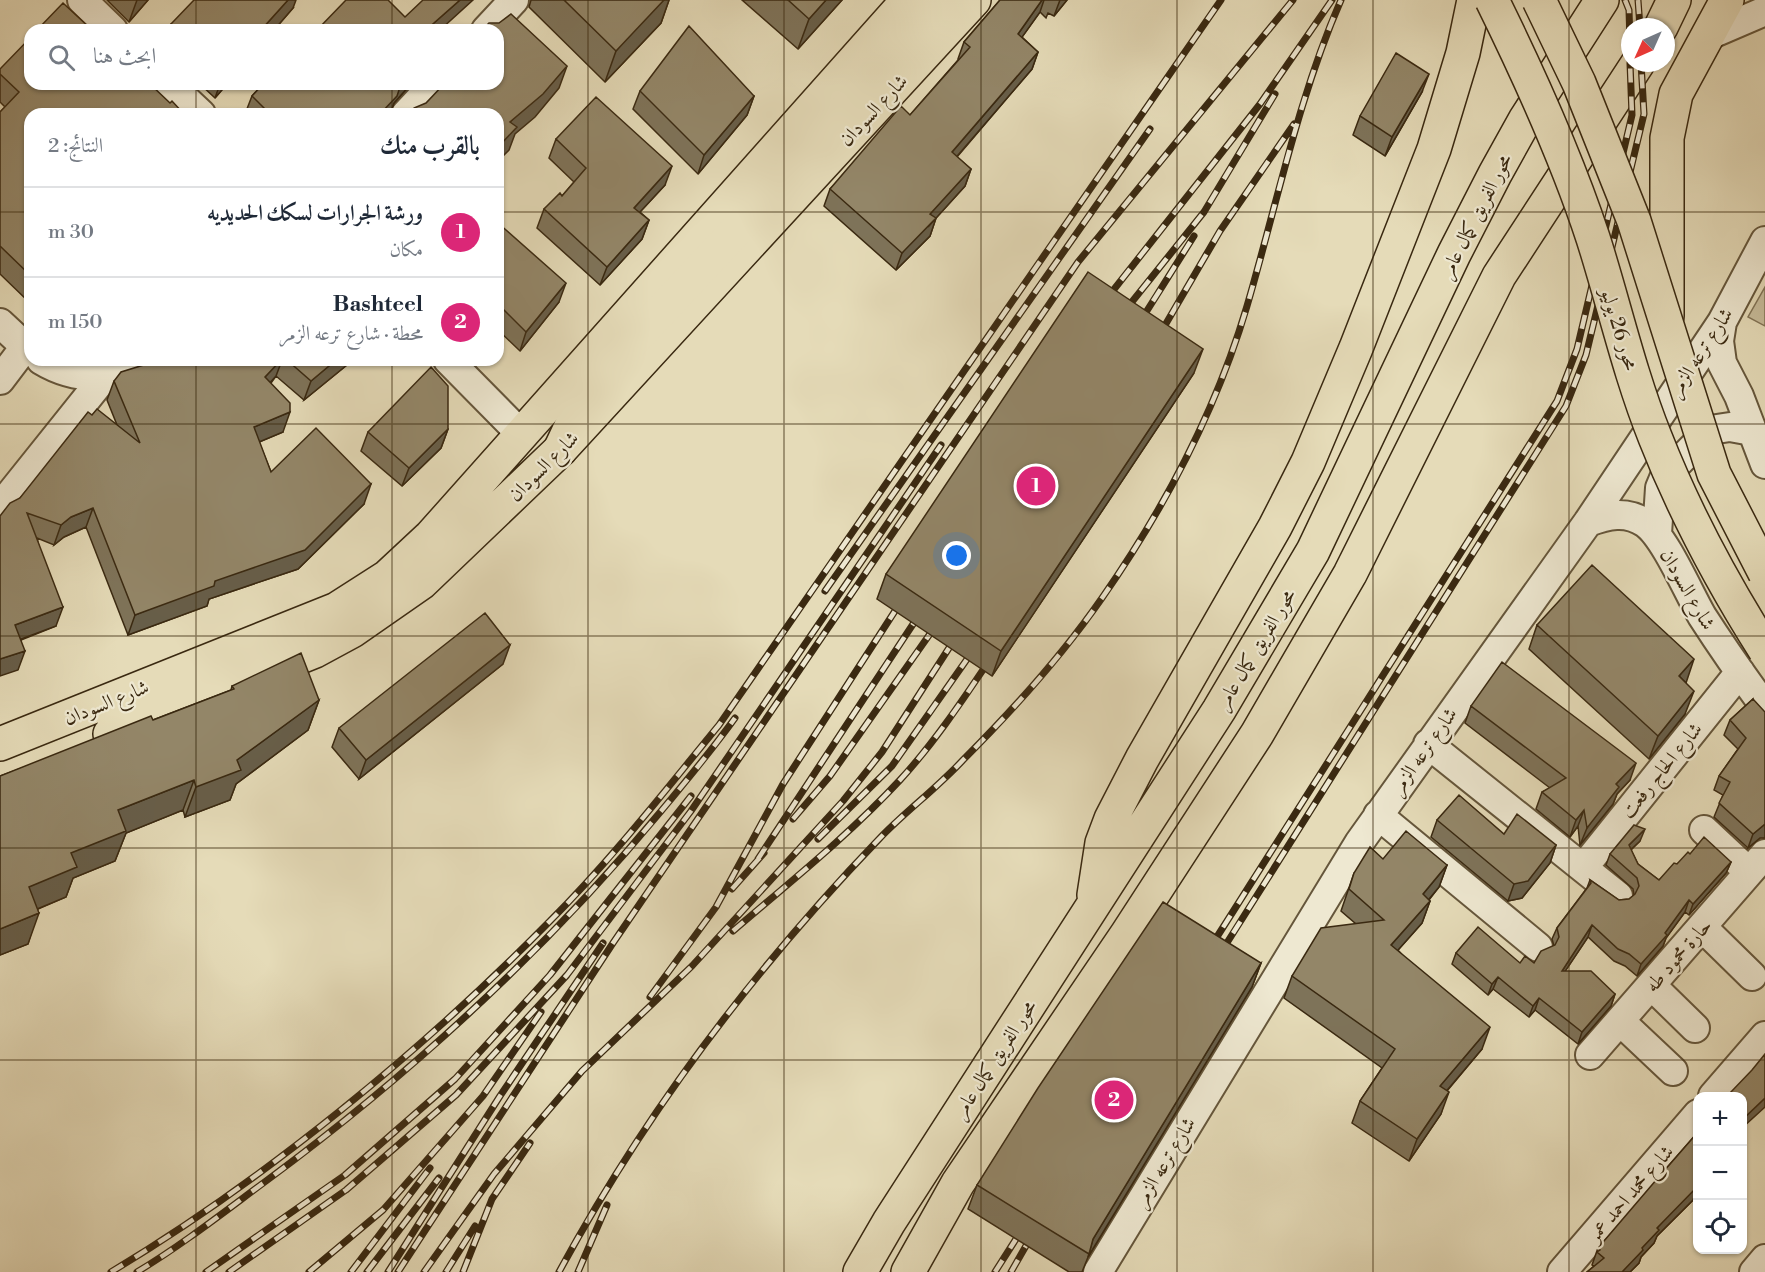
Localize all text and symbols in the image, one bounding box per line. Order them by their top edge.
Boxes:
north arrow [1621,18,1675,72]
search box [24,24,504,90]
icon: search [45,41,78,74]
text: ابحث هنا [93,43,156,70]
street label: شارع السودان [834,70,917,155]
text: بالقرب منك [380,130,480,162]
text: النتائج: 2 [48,134,103,159]
street label: محور الفريق كمال عامر [1434,150,1519,283]
text: ورشة الجرارات لسكك الحديديه [207,200,423,227]
text: 30 m [48,220,94,245]
text: 1 [456,220,465,245]
text: مكان [389,238,423,263]
street label: محور 26 يوليو [1594,283,1643,374]
text: Bashteel [333,291,423,318]
street label: شارع ترعه الزمر [1663,303,1743,404]
text: 150 m [48,310,103,335]
text: 2 [454,310,467,335]
text: محطة · شارع ترعه الزمر [279,322,423,347]
street label: شارع السودان [503,426,587,510]
pin: 1 [1016,464,1056,508]
your location [942,541,971,570]
street label: شارع السودان [1650,545,1720,637]
street label: محور الفريق كمال عامر [1210,585,1302,715]
street label: شارع السودان [60,675,154,735]
street label: شارع ترعه الزمر [1385,703,1467,803]
street label: شارع الحاج رفعت [1616,718,1712,827]
street label: حارة محمود طه [1640,914,1718,998]
street label: محور الفريق كمال عامر [948,996,1043,1124]
pin: 2 [1094,1078,1134,1122]
map controls [1693,1092,1747,1254]
button: + [1693,1092,1747,1146]
street label: شارع ترعه الزمر [1128,1113,1206,1215]
street label: شارع محمد احمد عمر [1581,1140,1683,1252]
button: − [1693,1146,1747,1200]
button: locate [1693,1200,1747,1254]

